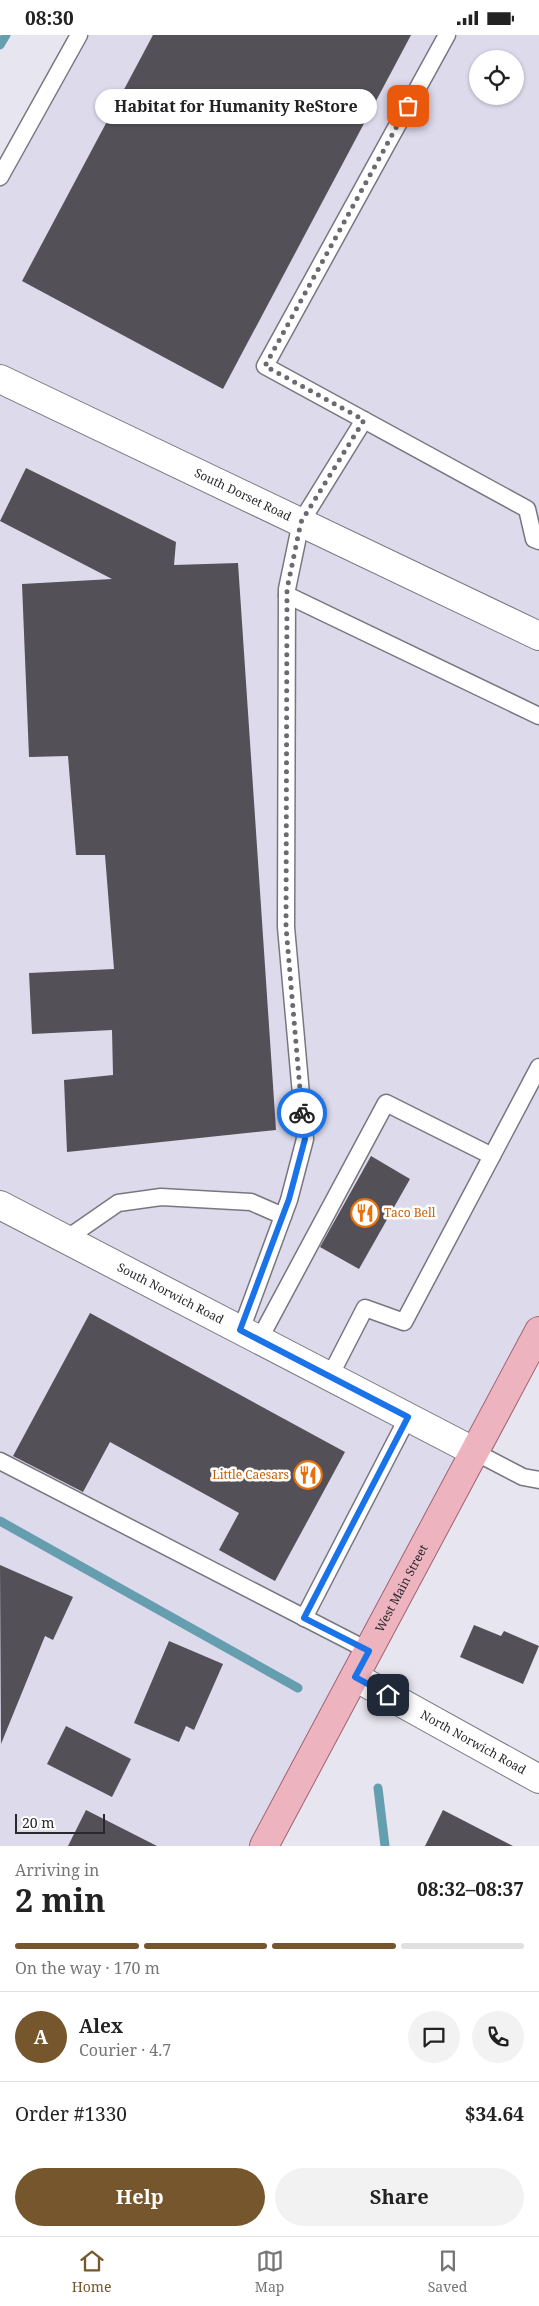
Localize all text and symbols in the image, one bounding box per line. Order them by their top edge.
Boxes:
text: 08:30 [25,5,74,31]
map controls [469,50,524,105]
button: locate [469,50,524,105]
pin [387,85,429,127]
callout: Habitat for Humanity ReStore [95,89,378,123]
icon: bag [394,92,422,120]
text: Habitat for Humanity ReStore [114,95,358,117]
street label: South Dorset Road [192,464,295,525]
courier [277,1088,327,1138]
icon: bike [288,1099,316,1127]
restaurant icon: Taco Bell [350,1198,380,1228]
place label: Taco Bell [384,1204,436,1221]
street label: South Norwich Road [114,1258,227,1328]
restaurant icon: Little Caesars [293,1460,323,1490]
place label: Little Caesars [212,1466,289,1483]
street label: West Main Street [371,1541,432,1635]
pin [367,1674,409,1716]
icon: home [374,1681,402,1709]
street label: North Norwich Road [417,1706,530,1778]
scale bar [15,1811,105,1834]
text: 20 m [22,1813,55,1832]
text: Arriving in [15,1859,99,1881]
text: 08:32–08:37 [417,1876,524,1902]
text: 2 min [15,1878,106,1921]
text: On the way · 170 m [15,1957,160,1979]
button: chat [408,2011,460,2063]
button: phone [472,2011,524,2063]
text: Alex [79,2013,123,2039]
text: A [34,2024,48,2050]
text: Courier · 4.7 [79,2039,171,2061]
text: Order #1330 [15,2101,127,2127]
text: $34.64 [465,2101,524,2127]
button: Help [15,2168,265,2226]
button: Share [275,2168,524,2226]
tab: Home [72,2247,112,2296]
tab: Map [255,2247,284,2296]
tab: Saved [428,2247,467,2296]

